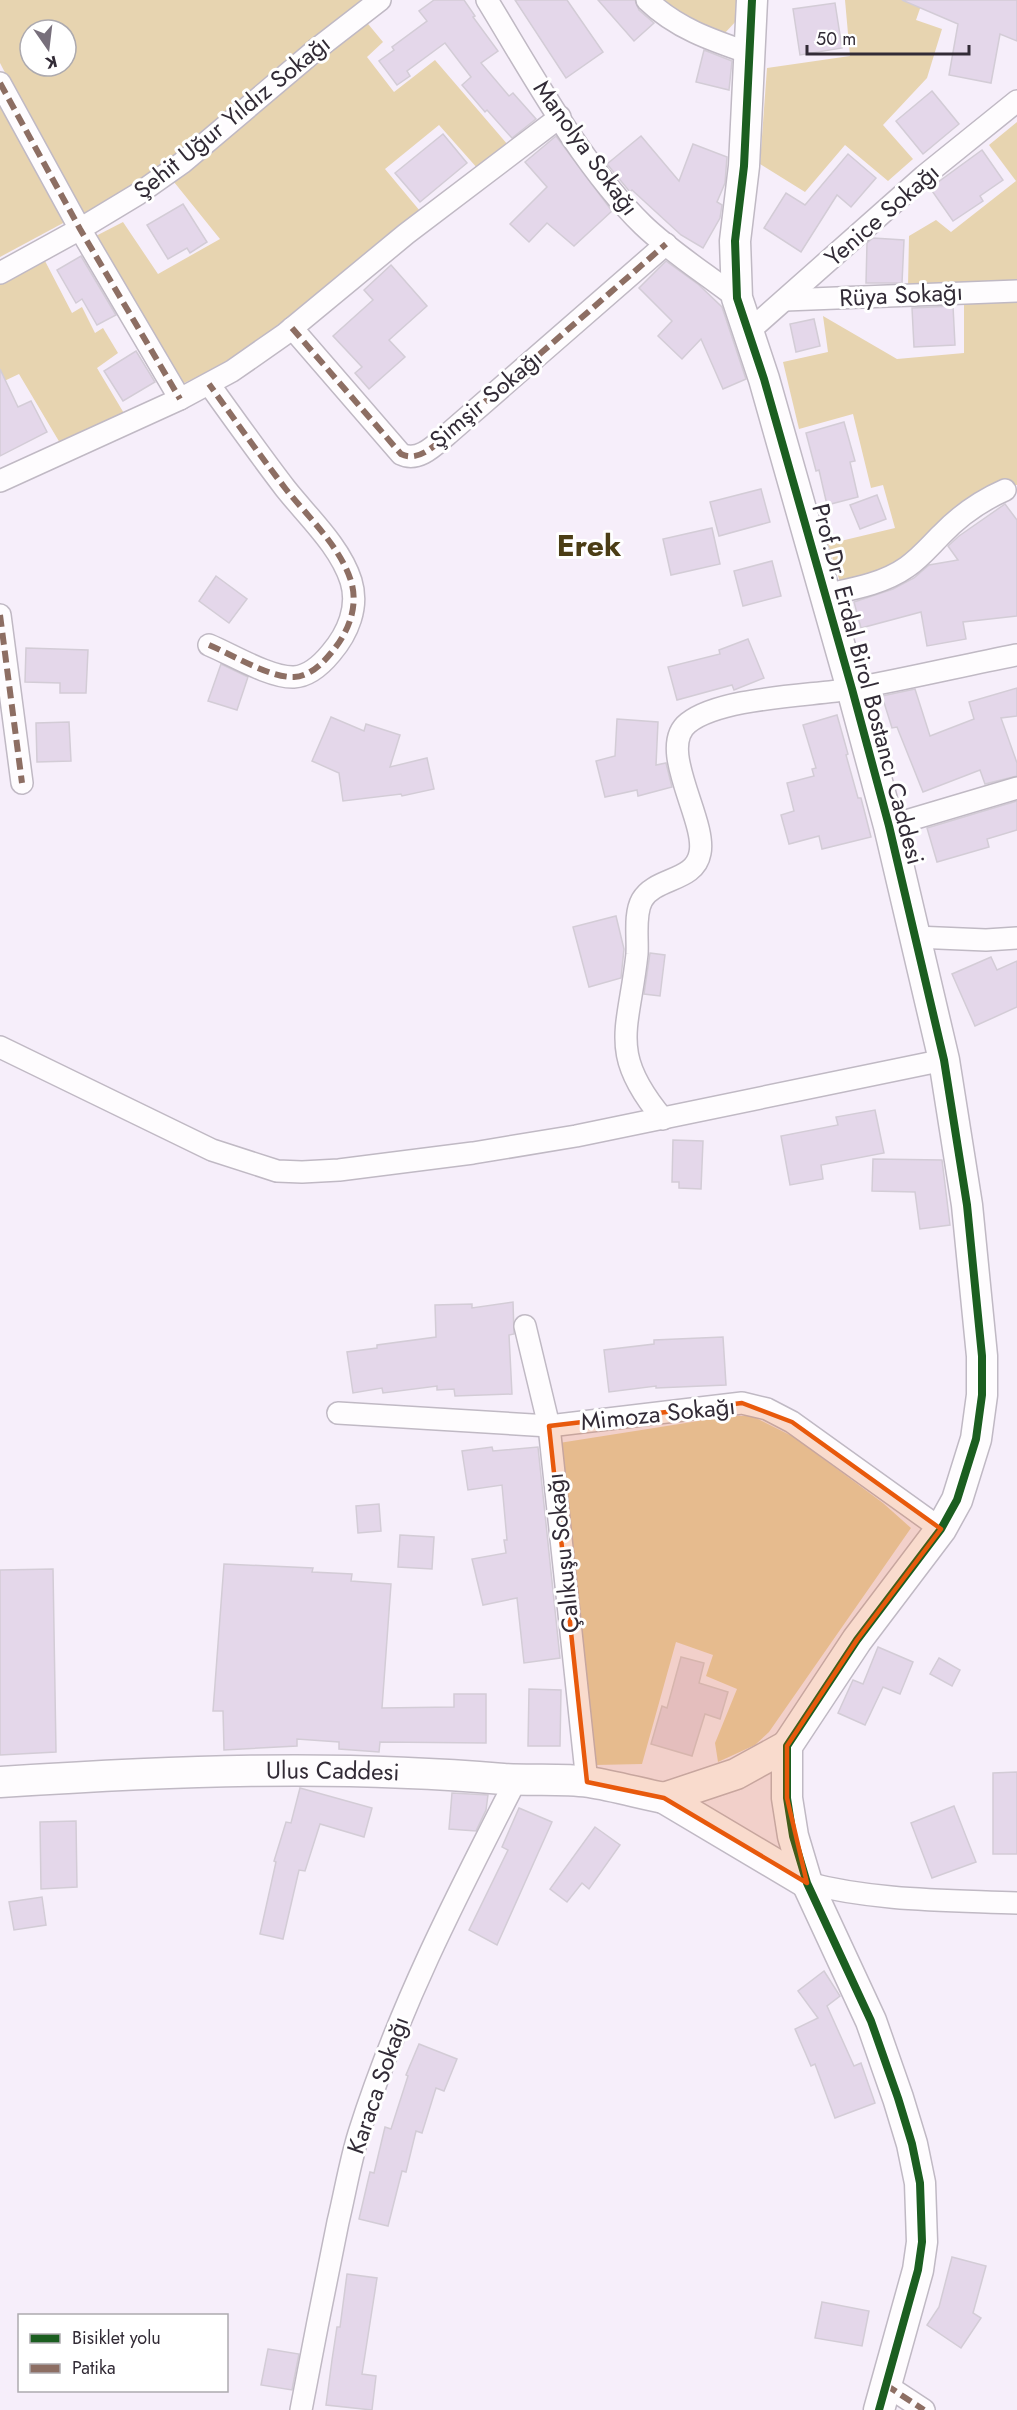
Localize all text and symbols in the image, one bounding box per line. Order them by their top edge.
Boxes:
north arrow [18,18,78,78]
scale bar [807,18,969,56]
street label: Şehit Uğur Yıldız Sokağı [126,26,337,207]
text: 50 m [816,26,856,52]
text: K [43,50,60,75]
street label: Manolya Sokağı [525,73,648,223]
street label: Yenice Sokağı [817,155,947,274]
street label: Rüya Sokağı [838,274,964,315]
street label: Şimşir Sokağı [422,341,550,456]
street label: Prof.Dr. Erdal Birol Bostancı Caddesi [803,499,934,868]
district label: Erek [557,524,622,567]
street label: Mimoza Sokağı [579,1388,737,1439]
street label: Çalıkuşu Sokağı [537,1471,588,1635]
street label: Ulus Caddesi [266,1752,400,1789]
street label: Karaca Sokağı [338,2011,417,2158]
legend [18,2314,228,2392]
text: Bisiklet yolu [72,2325,161,2351]
text: Patika [72,2355,116,2381]

